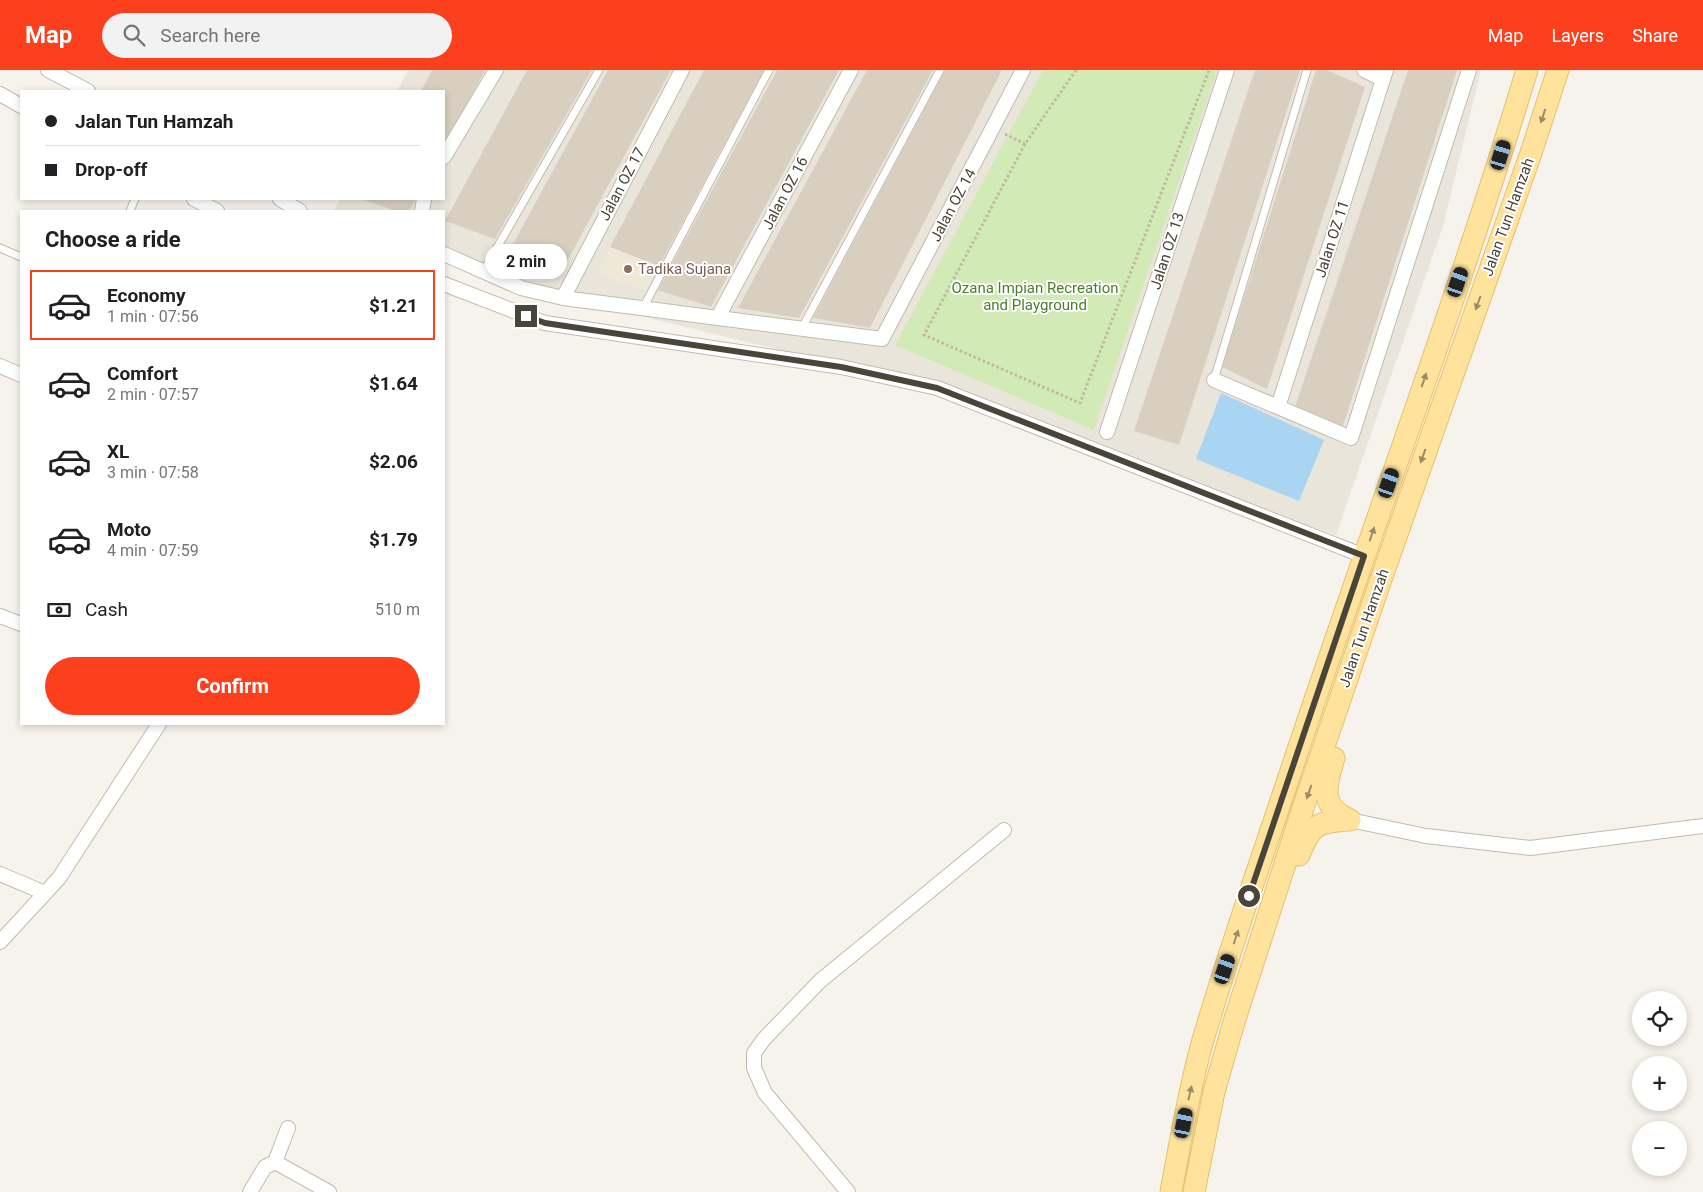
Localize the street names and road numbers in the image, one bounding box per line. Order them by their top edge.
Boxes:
street label: Jalan OZ 17 [595,144,649,224]
street label: Jalan OZ 16 [758,153,812,233]
street label: Jalan Tun Hamzah [1478,155,1538,279]
street label: Jalan OZ 14 [926,165,980,245]
street label: Jalan OZ 11 [1311,198,1353,280]
street label: Jalan OZ 13 [1146,210,1188,292]
street label: Jalan Tun Hamzah [1335,566,1393,690]

